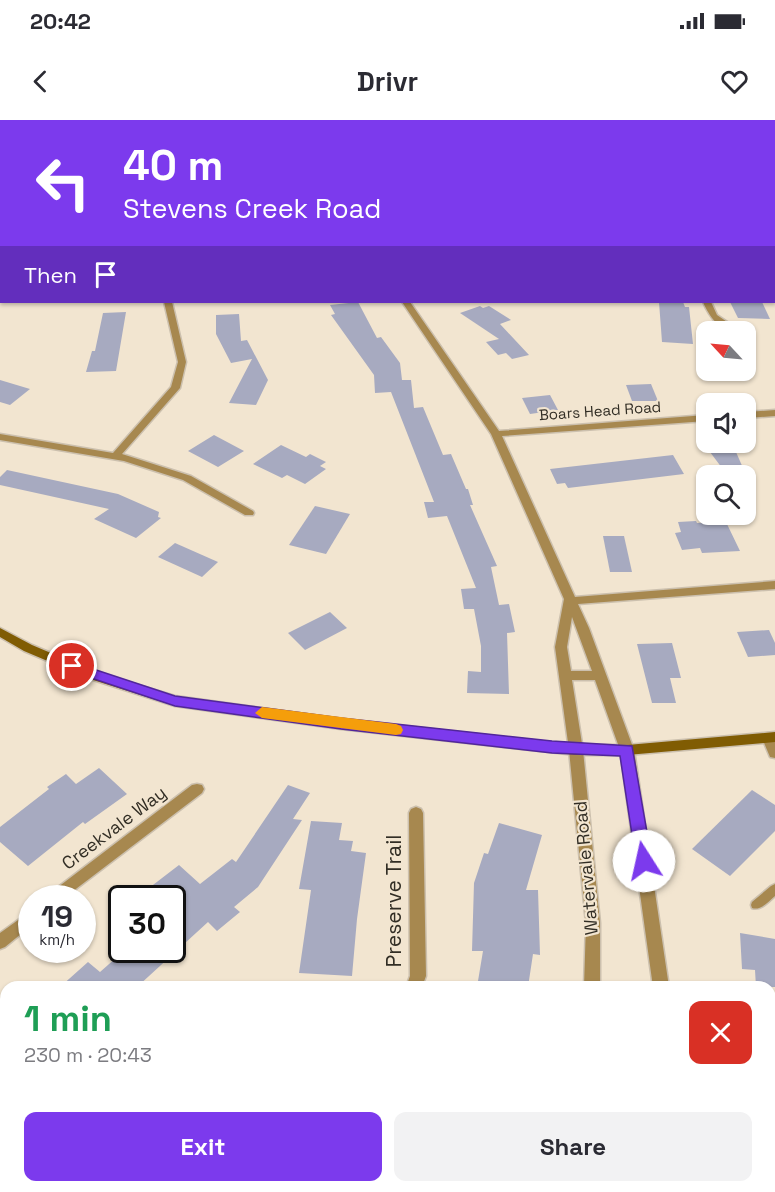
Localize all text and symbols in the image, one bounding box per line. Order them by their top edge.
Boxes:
text: 20:42 [30,7,91,35]
text: Drivr [357,64,418,99]
icon: back [24,65,57,98]
icon: heart [718,65,751,98]
text: 40 m [123,139,223,192]
icon: left [24,144,102,222]
text: Stevens Creek Road [123,191,381,226]
icon: arrive [89,258,122,291]
text: Then [24,261,77,289]
north arrow [696,321,756,381]
map controls [696,321,756,525]
button: sound [696,393,756,453]
street label: Boars Head Road [538,397,662,424]
button: search [696,465,756,525]
pin [46,640,97,691]
icon: arrive [55,649,88,682]
street label: Creekvale Way [57,781,171,874]
street label: Watervale Road [568,800,603,936]
position arrow [612,829,676,893]
street label: Preserve Trail [380,835,407,967]
speed limit sign: 30 [108,885,186,963]
text: 19 [41,897,73,936]
text: km/h [39,930,75,949]
text: 1 min [24,996,112,1042]
button: close [689,1001,752,1064]
text: 230 m · 20:43 [24,1042,152,1068]
button: Exit [24,1112,382,1181]
button: Share [394,1112,752,1181]

